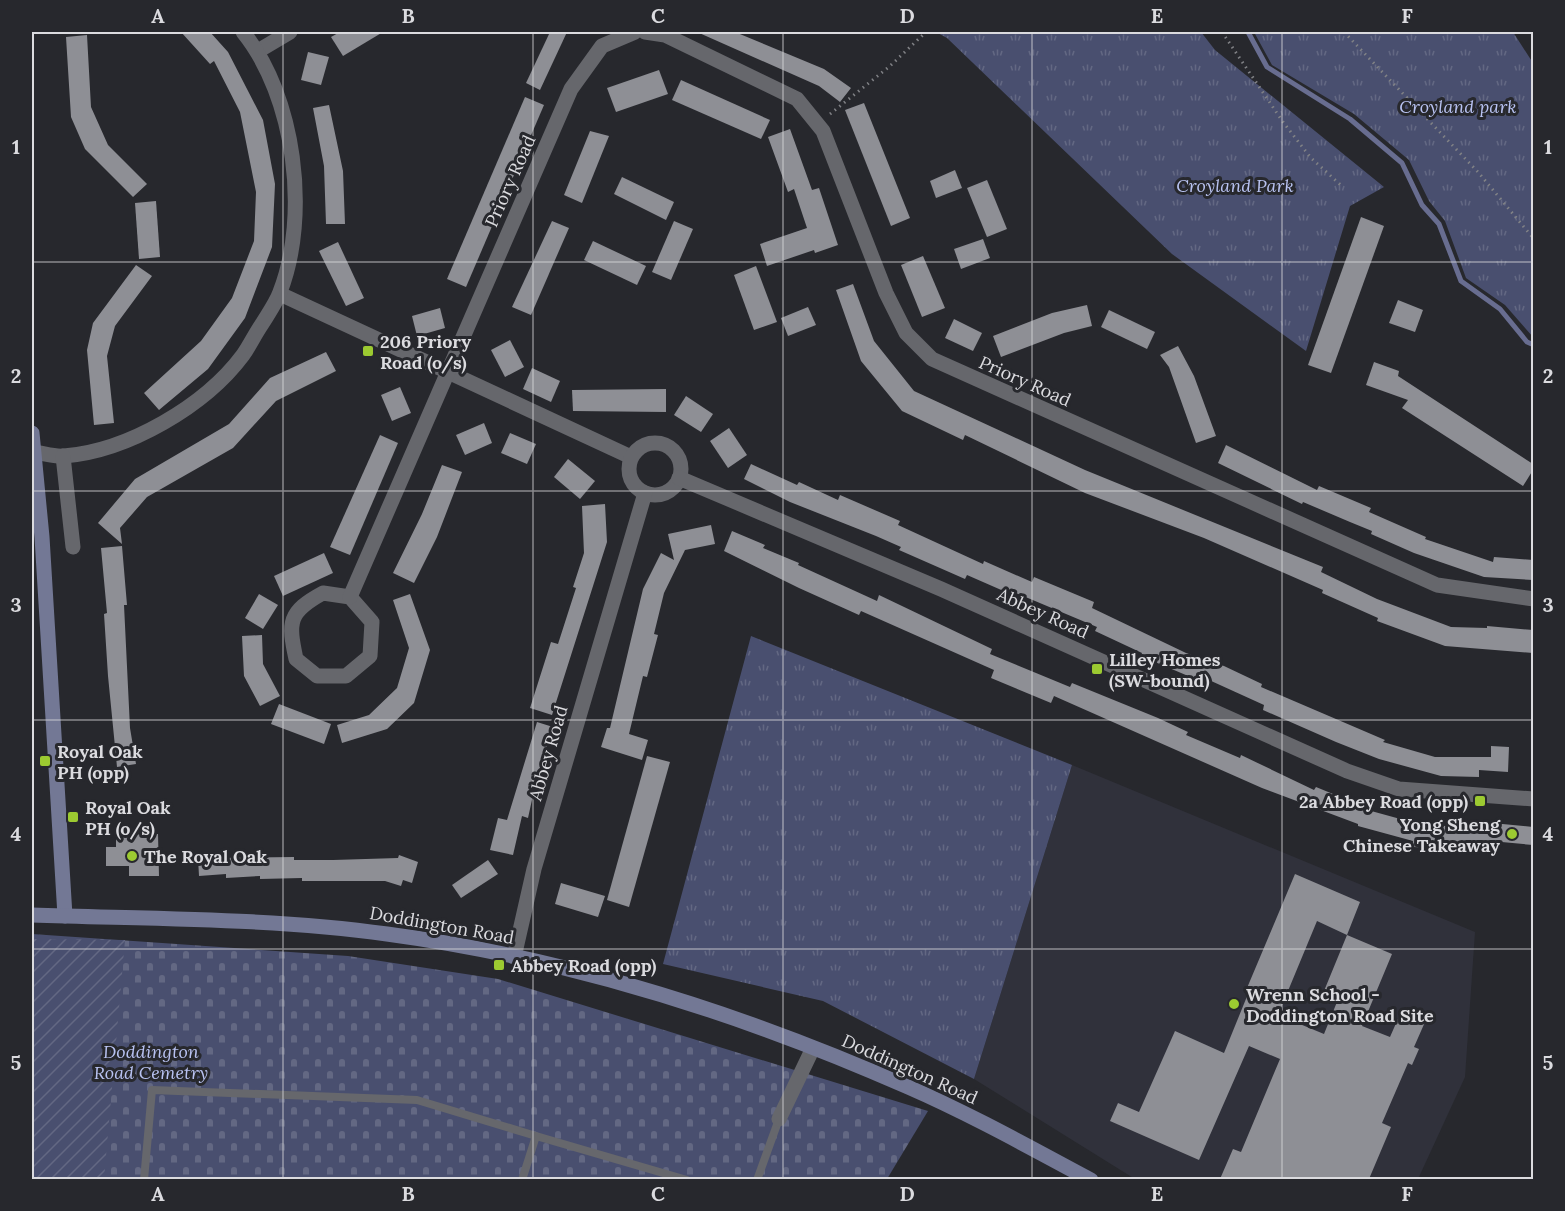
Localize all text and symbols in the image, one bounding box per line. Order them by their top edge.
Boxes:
text: A [151,3,165,28]
text: B [401,3,415,28]
text: C [651,3,665,28]
text: D [899,3,915,28]
text: E [1151,3,1163,28]
text: F [1401,3,1413,28]
park label: Croyland park [1399,95,1517,118]
street label: Priory Road [479,131,541,231]
text: 1 [12,134,20,159]
text: 1 [1544,134,1552,159]
park label: Croyland Park [1176,174,1294,197]
place label: 206 Priory Road (o/s) [380,330,471,374]
marker: 206 Priory Road (o/s) [361,344,375,358]
street label: Priory Road [975,350,1075,412]
text: 2 [11,363,21,388]
text: 2 [1543,363,1553,388]
street label: Abbey Road [993,582,1093,644]
text: 3 [10,592,22,617]
text: 3 [1542,592,1554,617]
place label: Lilley Homes (SW-bound) [1109,648,1221,692]
marker: Lilley Homes (SW-bound) [1090,662,1104,676]
street label: Abbey Road [523,703,573,804]
place label: Royal Oak PH (opp) [57,740,143,784]
marker: Royal Oak PH (opp) [38,754,52,768]
place label: 2a Abbey Road (opp) [1299,790,1468,813]
marker: 2a Abbey Road (opp) [1473,794,1487,808]
place label: Royal Oak PH (o/s) [85,796,171,840]
marker: Royal Oak PH (o/s) [66,810,80,824]
place label: Yong Sheng Chinese Takeaway [1343,813,1501,857]
text: 4 [11,821,22,846]
text: 4 [1543,821,1554,846]
marker: Yong Sheng Chinese Takeaway [1505,827,1519,841]
place label: The Royal Oak [144,845,267,868]
marker: The Royal Oak [125,849,139,863]
street label: Doddington Road [368,901,516,949]
place label: Abbey Road (opp) [511,954,656,977]
marker: Abbey Road (opp) [492,958,506,972]
place label: Wrenn School - Doddington Road Site [1246,983,1434,1027]
marker: Wrenn School - Doddington Road Site [1227,997,1241,1011]
street label: Doddington Road [838,1029,982,1109]
park label: Doddington Road Cemetry [94,1040,208,1084]
text: 5 [11,1050,22,1075]
text: 5 [1543,1050,1554,1075]
text: A [151,1181,165,1206]
text: B [401,1181,415,1206]
text: C [651,1181,665,1206]
text: D [899,1181,915,1206]
text: E [1151,1181,1163,1206]
text: F [1401,1181,1413,1206]

